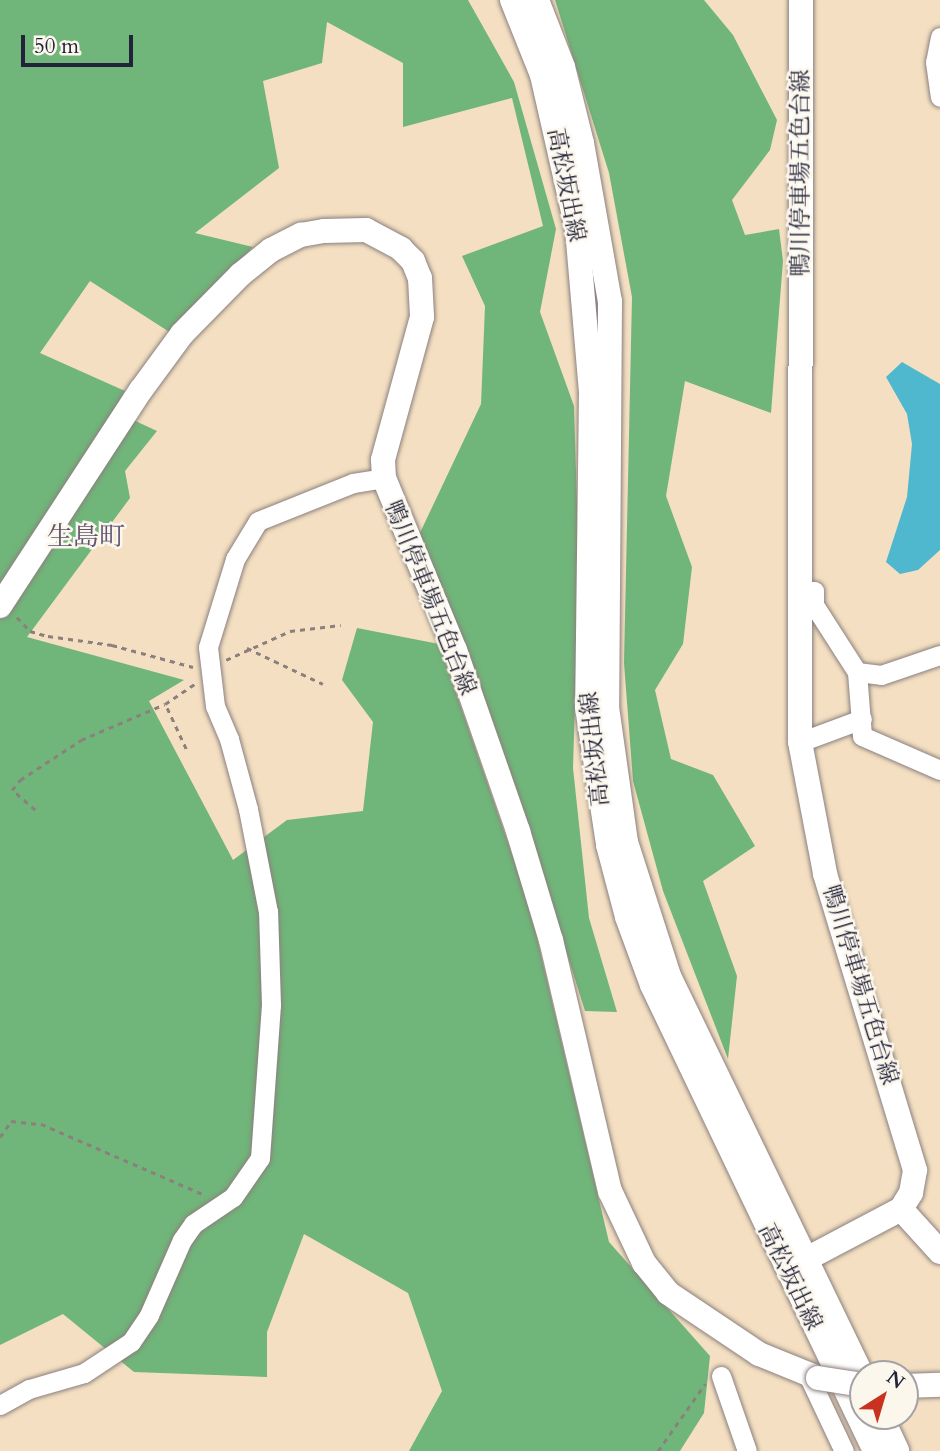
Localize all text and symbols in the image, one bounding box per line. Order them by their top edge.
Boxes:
scale bar [24,21,136,65]
text: 50 m [34,32,79,61]
street label: 鴨川停車場五色台線 [787,70,815,276]
street label: 高松坂出線 [541,126,591,244]
street label: 鴨川停車場五色台線 [378,497,482,699]
district label: 生島町 [47,521,125,553]
street label: 高松坂出線 [575,690,615,808]
street label: 鴨川停車場五色台線 [817,882,903,1088]
street label: 高松坂出線 [752,1219,828,1335]
north arrow [849,1360,919,1430]
text: N [881,1364,910,1395]

